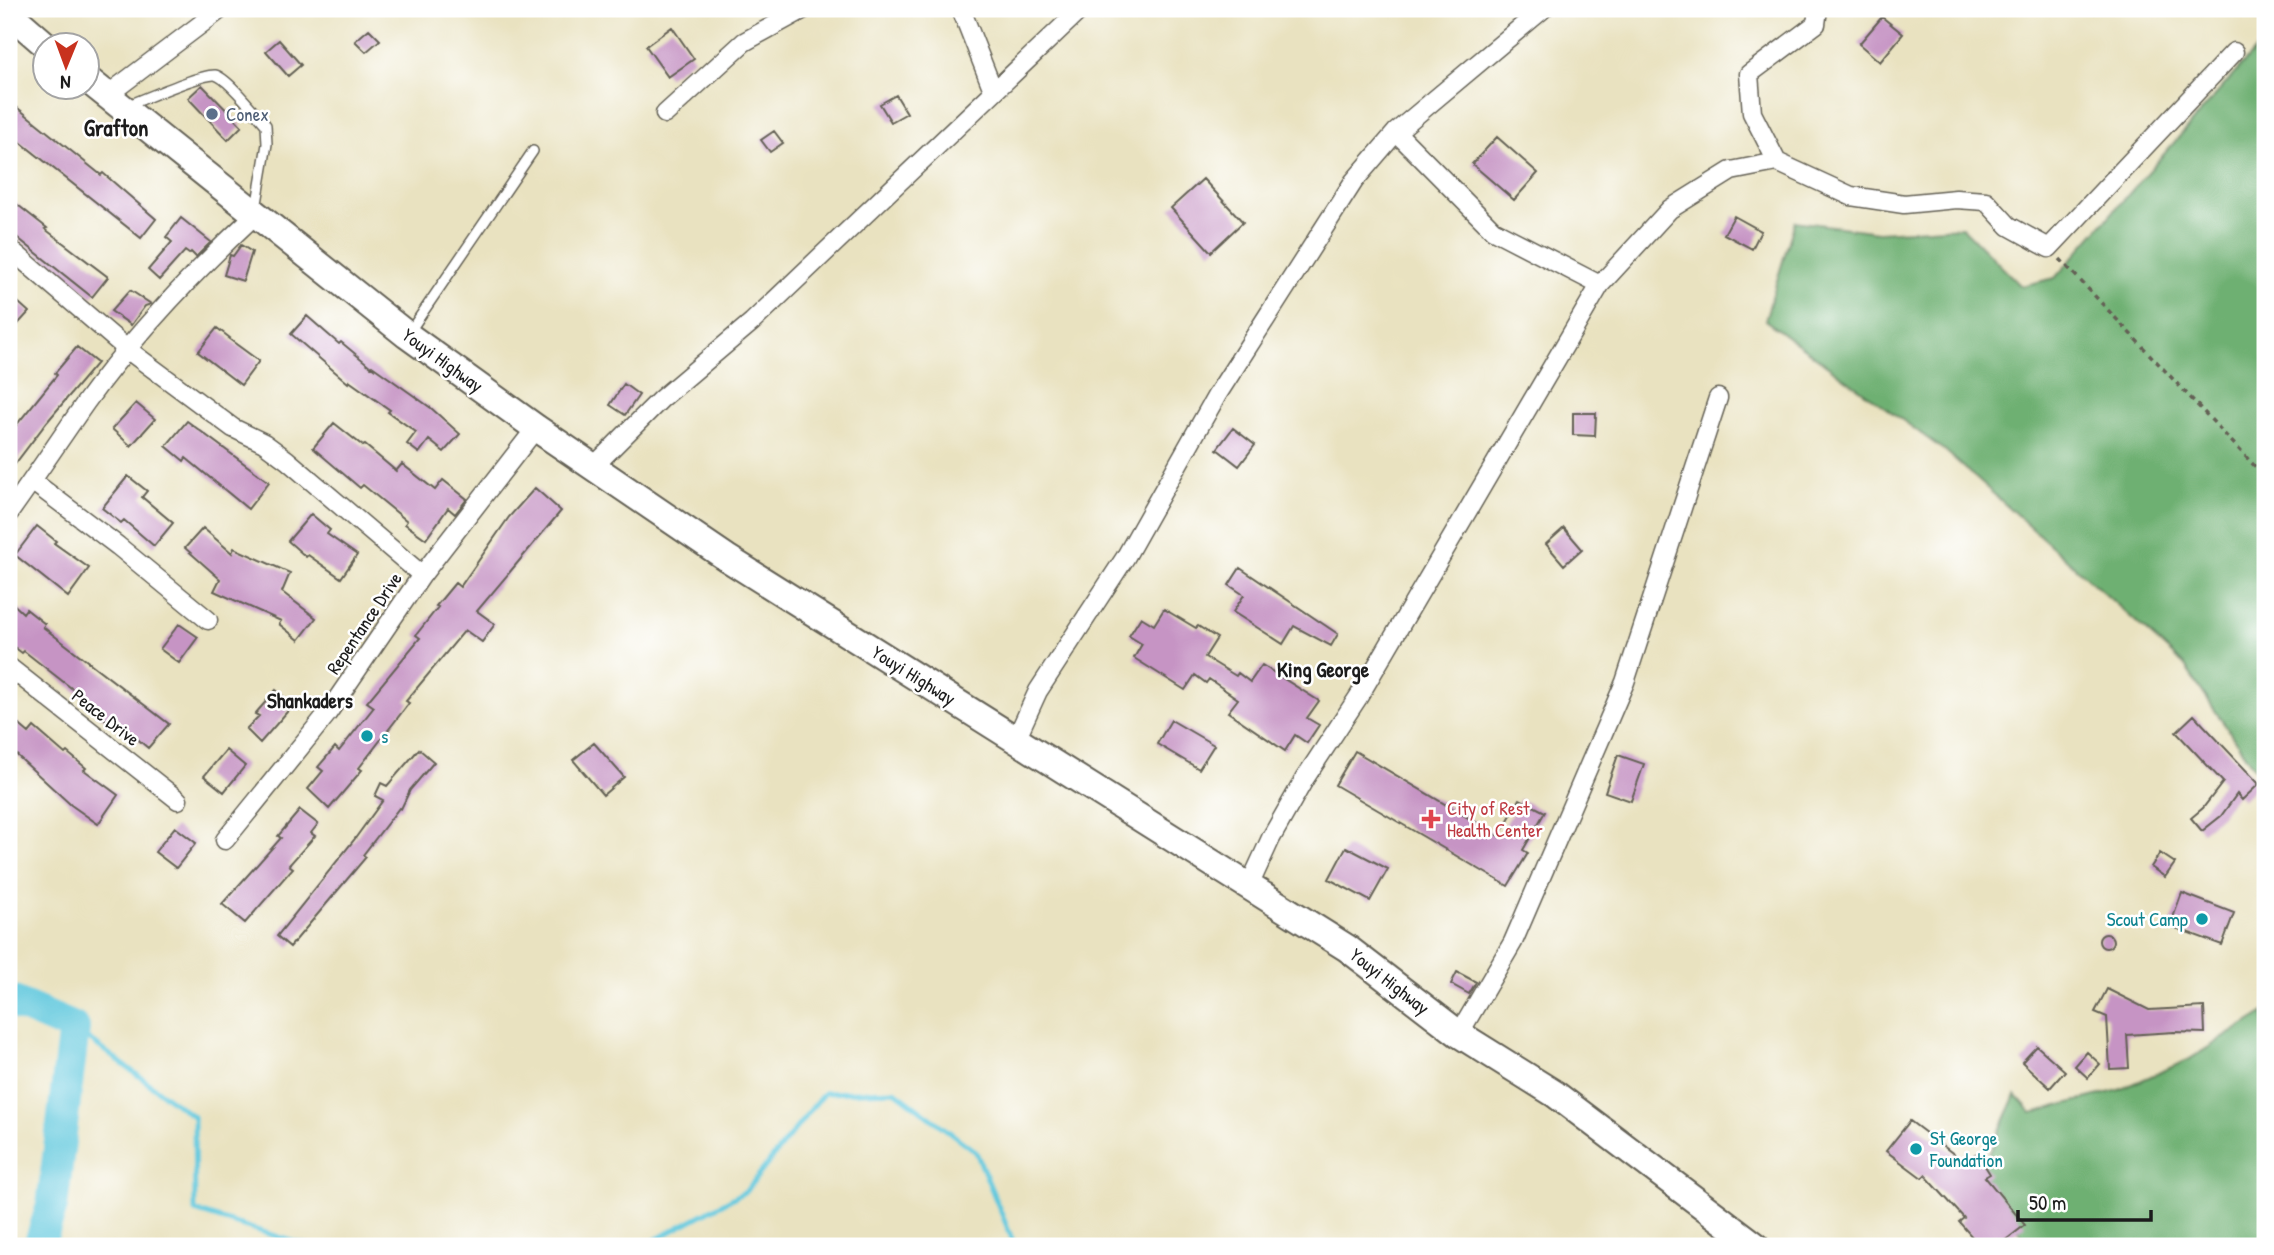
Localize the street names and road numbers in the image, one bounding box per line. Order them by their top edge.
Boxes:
street label: Youyi Highway [397,322,489,398]
street label: Repentance Drive [320,566,408,679]
street label: Youyi Highway [867,639,961,711]
street label: Peace Drive [67,682,146,752]
street label: Youyi Highway [1345,942,1435,1020]

